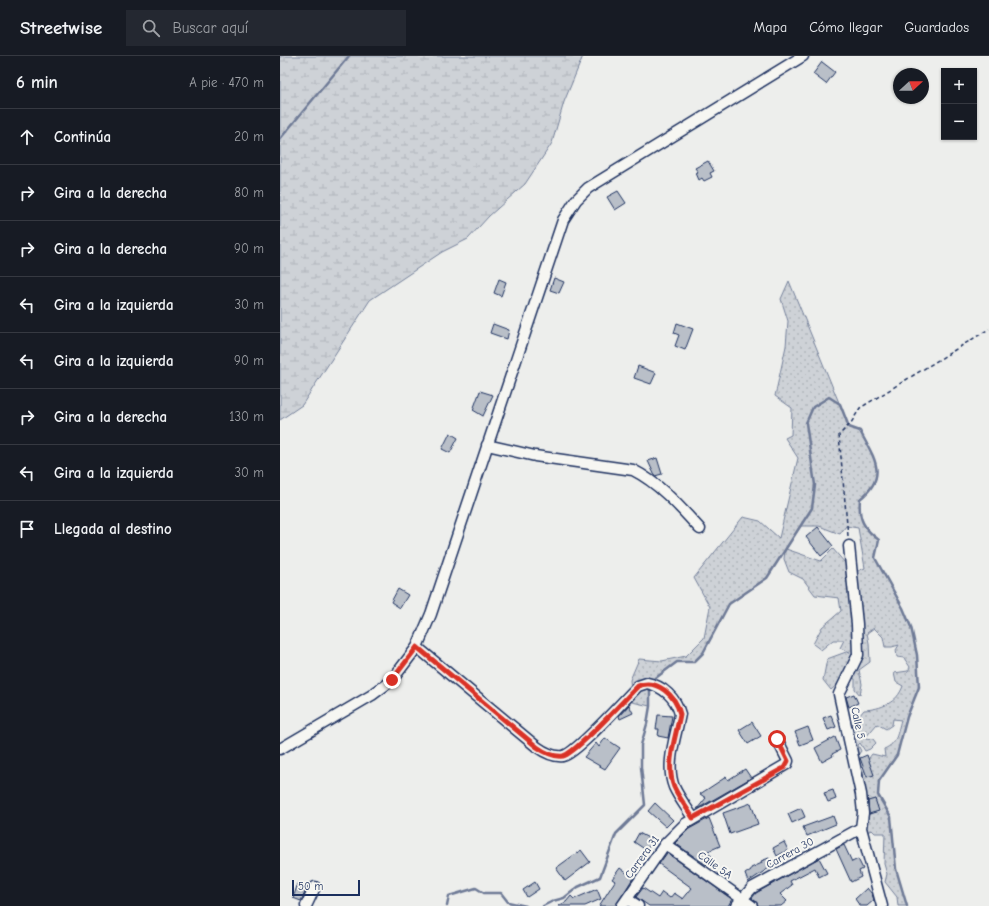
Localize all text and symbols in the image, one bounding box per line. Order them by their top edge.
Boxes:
search box [126,10,406,46]
text: Streetwise [20,17,102,39]
icon: search [140,17,162,39]
text: Buscar aquí [172,19,248,37]
text: Mapa [754,19,787,36]
text: Cómo llegar [809,19,882,36]
text: Guardados [904,19,969,36]
north arrow [893,68,929,104]
map controls [941,68,977,140]
button: + [941,68,977,104]
text: 6 min [16,73,58,92]
text: A pie · 470 m [189,75,264,90]
button: − [941,104,977,140]
icon: ahead [16,126,38,148]
text: Continúa [54,128,111,146]
text: 20 m [234,129,264,144]
icon: right [16,182,38,204]
text: Gira a la derecha [54,184,167,202]
text: 80 m [234,185,264,200]
icon: right [16,238,38,260]
text: Gira a la derecha [54,240,167,258]
text: 90 m [234,241,264,256]
icon: left [16,294,38,316]
text: Gira a la izquierda [54,296,174,314]
text: 30 m [234,297,264,312]
icon: left [16,350,38,372]
text: Gira a la izquierda [54,352,174,370]
text: 90 m [234,353,264,368]
icon: right [16,406,38,428]
text: Gira a la derecha [54,408,167,426]
text: 130 m [229,409,264,424]
icon: left [16,462,38,484]
text: Gira a la izquierda [54,464,174,482]
text: 30 m [234,465,264,480]
icon: arrive [16,518,38,540]
text: Llegada al destino [54,520,172,538]
route end [383,671,401,689]
street label: Calle 5 [848,706,868,740]
route start [768,730,786,748]
street label: Carrera 31 [622,833,662,881]
street label: Carrera 30 [764,835,816,871]
street label: Calle 5A [695,849,735,882]
scale bar [292,878,360,897]
text: 50 m [298,880,323,893]

